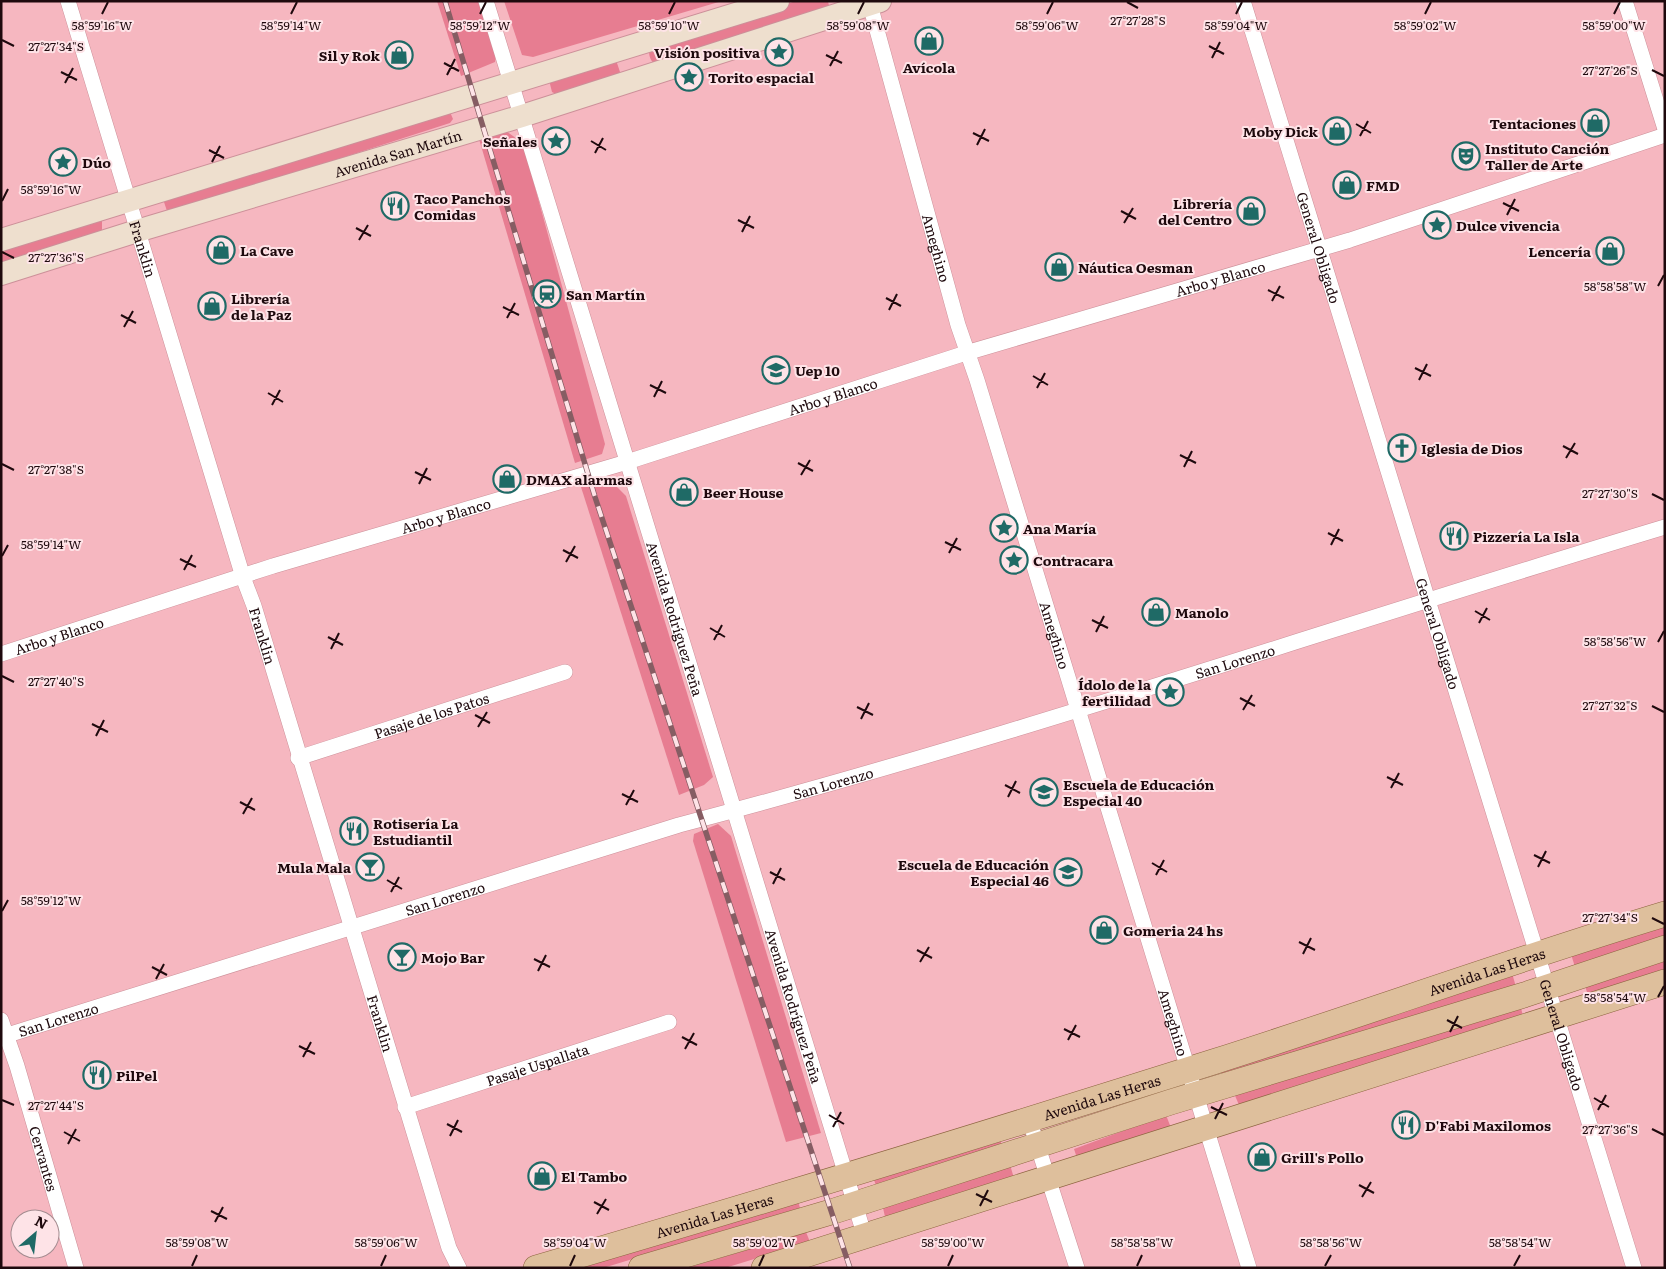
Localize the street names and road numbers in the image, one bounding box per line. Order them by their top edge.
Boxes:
street label: Avenida San Martín [332,125,464,182]
street label: General Obligado [1292,189,1346,306]
street label: Ameghino [918,212,956,284]
street label: Franklin [125,218,161,280]
street label: Arbo y Blanco [1173,256,1267,301]
street label: Arbo y Blanco [786,372,880,420]
street label: Arbo y Blanco [399,493,493,538]
street label: Avenida Rodríguez Peña [642,539,709,699]
street label: General Obligado [1412,575,1465,692]
street label: Ameghino [1035,599,1075,671]
street label: Franklin [245,605,281,667]
street label: Arbo y Blanco [12,611,106,659]
street label: San Lorenzo [1192,639,1277,683]
street label: Pasaje de los Patos [371,687,491,743]
street label: San Lorenzo [790,762,875,804]
street label: San Lorenzo [402,876,487,920]
street label: Avenida Rodríguez Peña [761,926,827,1086]
street label: Avenida Las Heras [1426,943,1547,1000]
street label: General Obligado [1535,977,1589,1093]
street label: Ameghino [1154,986,1194,1059]
street label: Franklin [363,992,399,1054]
street label: San Lorenzo [16,997,101,1041]
street label: Pasaje Uspallata [483,1038,592,1090]
street label: Avenida Las Heras [1041,1069,1163,1125]
street label: Cervantes [25,1124,63,1193]
street label: Avenida Las Heras [653,1188,776,1242]

